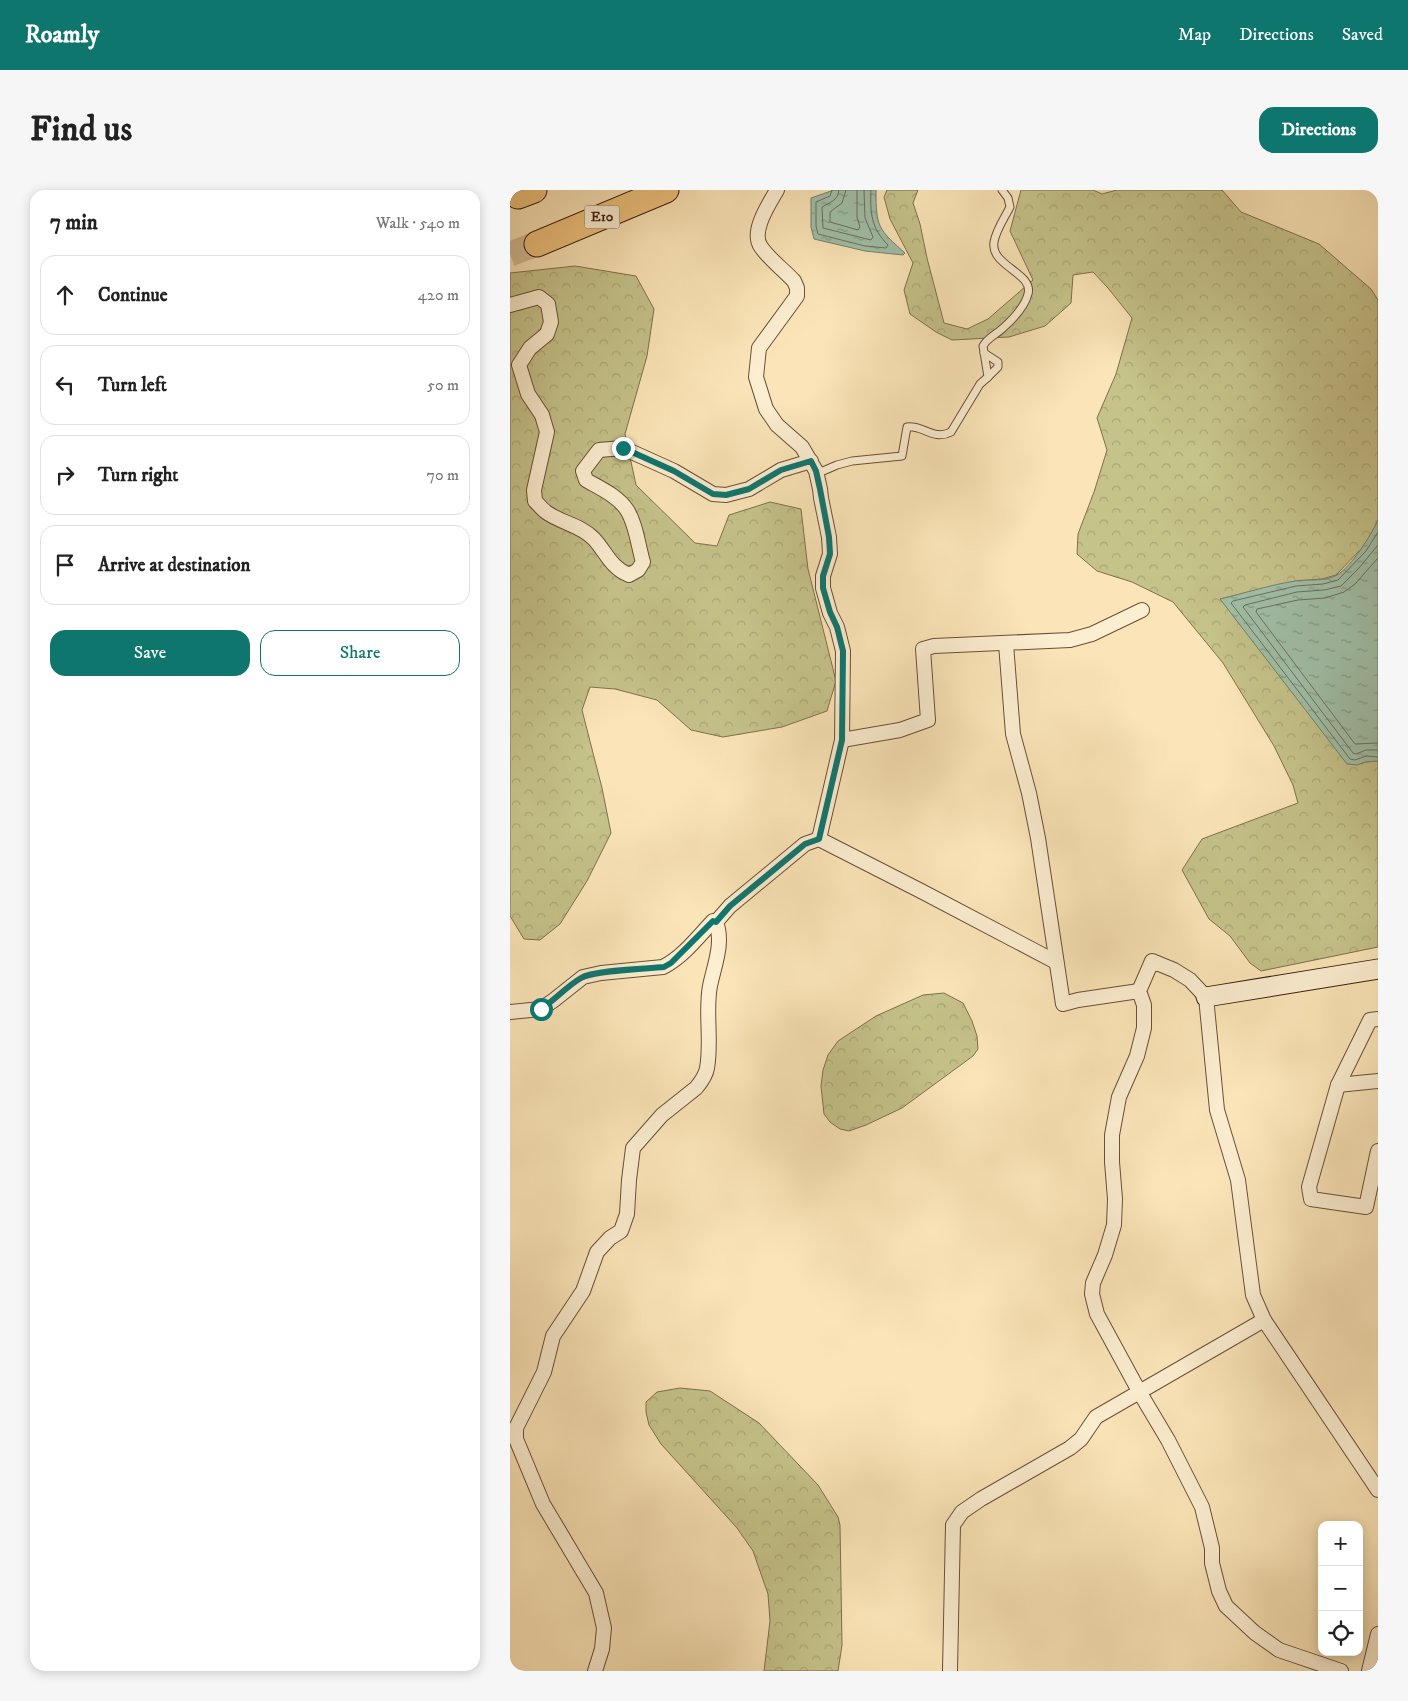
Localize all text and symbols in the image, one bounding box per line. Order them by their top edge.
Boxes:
text: Roamly [25,20,99,50]
text: Map [1178,24,1211,46]
text: Directions [1239,24,1314,46]
text: Saved [1342,24,1383,46]
button: Directions [1259,107,1378,153]
text: Find us [30,108,132,152]
road number: E10 [584,206,620,228]
text: 7 min [50,210,98,236]
text: Walk · 540 m [376,213,460,233]
icon: ahead [51,281,79,309]
text: Continue [98,284,168,307]
text: 420 m [418,285,459,305]
icon: left [51,371,79,399]
text: Turn left [98,374,167,397]
text: 50 m [427,375,459,395]
route end [612,437,635,460]
icon: right [51,461,79,489]
text: Turn right [98,464,178,487]
text: 70 m [427,465,459,485]
icon: arrive [51,551,79,579]
text: Arrive at destination [98,554,250,577]
button: Save [50,630,250,676]
button: Share [260,630,460,676]
route start [530,998,553,1021]
map controls [1318,1521,1363,1656]
button: + [1318,1521,1363,1566]
button: − [1318,1566,1363,1611]
button: locate [1318,1611,1363,1656]

